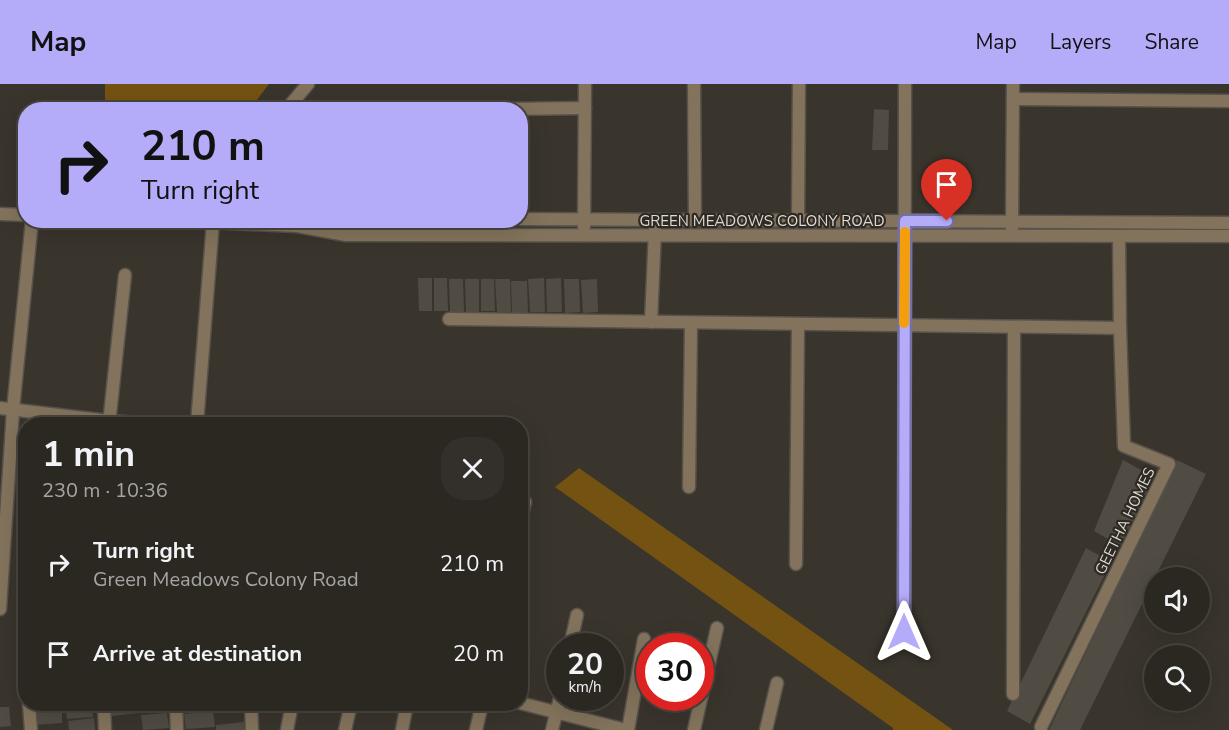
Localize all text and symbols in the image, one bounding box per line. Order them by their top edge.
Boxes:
text: Map [30,23,86,61]
text: Map [975,28,1017,56]
text: Layers [1050,28,1111,56]
text: Share [1144,28,1199,56]
text: 210 m [141,118,265,175]
icon: right [42,126,120,204]
pin [921,159,972,221]
icon: arrive [930,168,963,201]
text: Turn right [141,172,259,209]
street label: GREEN MEADOWS COLONY ROAD [639,211,885,231]
text: 1 min [42,430,135,479]
button: close [441,437,504,500]
street label: GEETHA HOMES [1090,464,1160,578]
text: 230 m · 10:36 [42,477,168,504]
text: Turn right [93,536,194,566]
icon: right [42,548,75,581]
text: 210 m [440,549,504,579]
text: Green Meadows Colony Road [93,566,359,593]
map controls [1144,567,1210,711]
button: sound [1144,567,1210,633]
position arrow [872,600,936,664]
speed limit sign: 30 [636,633,714,711]
icon: arrive [42,638,75,671]
text: Arrive at destination [93,639,302,669]
text: 20 m [453,639,504,669]
text: 20 [567,644,603,685]
button: search [1144,645,1210,711]
text: km/h [568,677,602,697]

